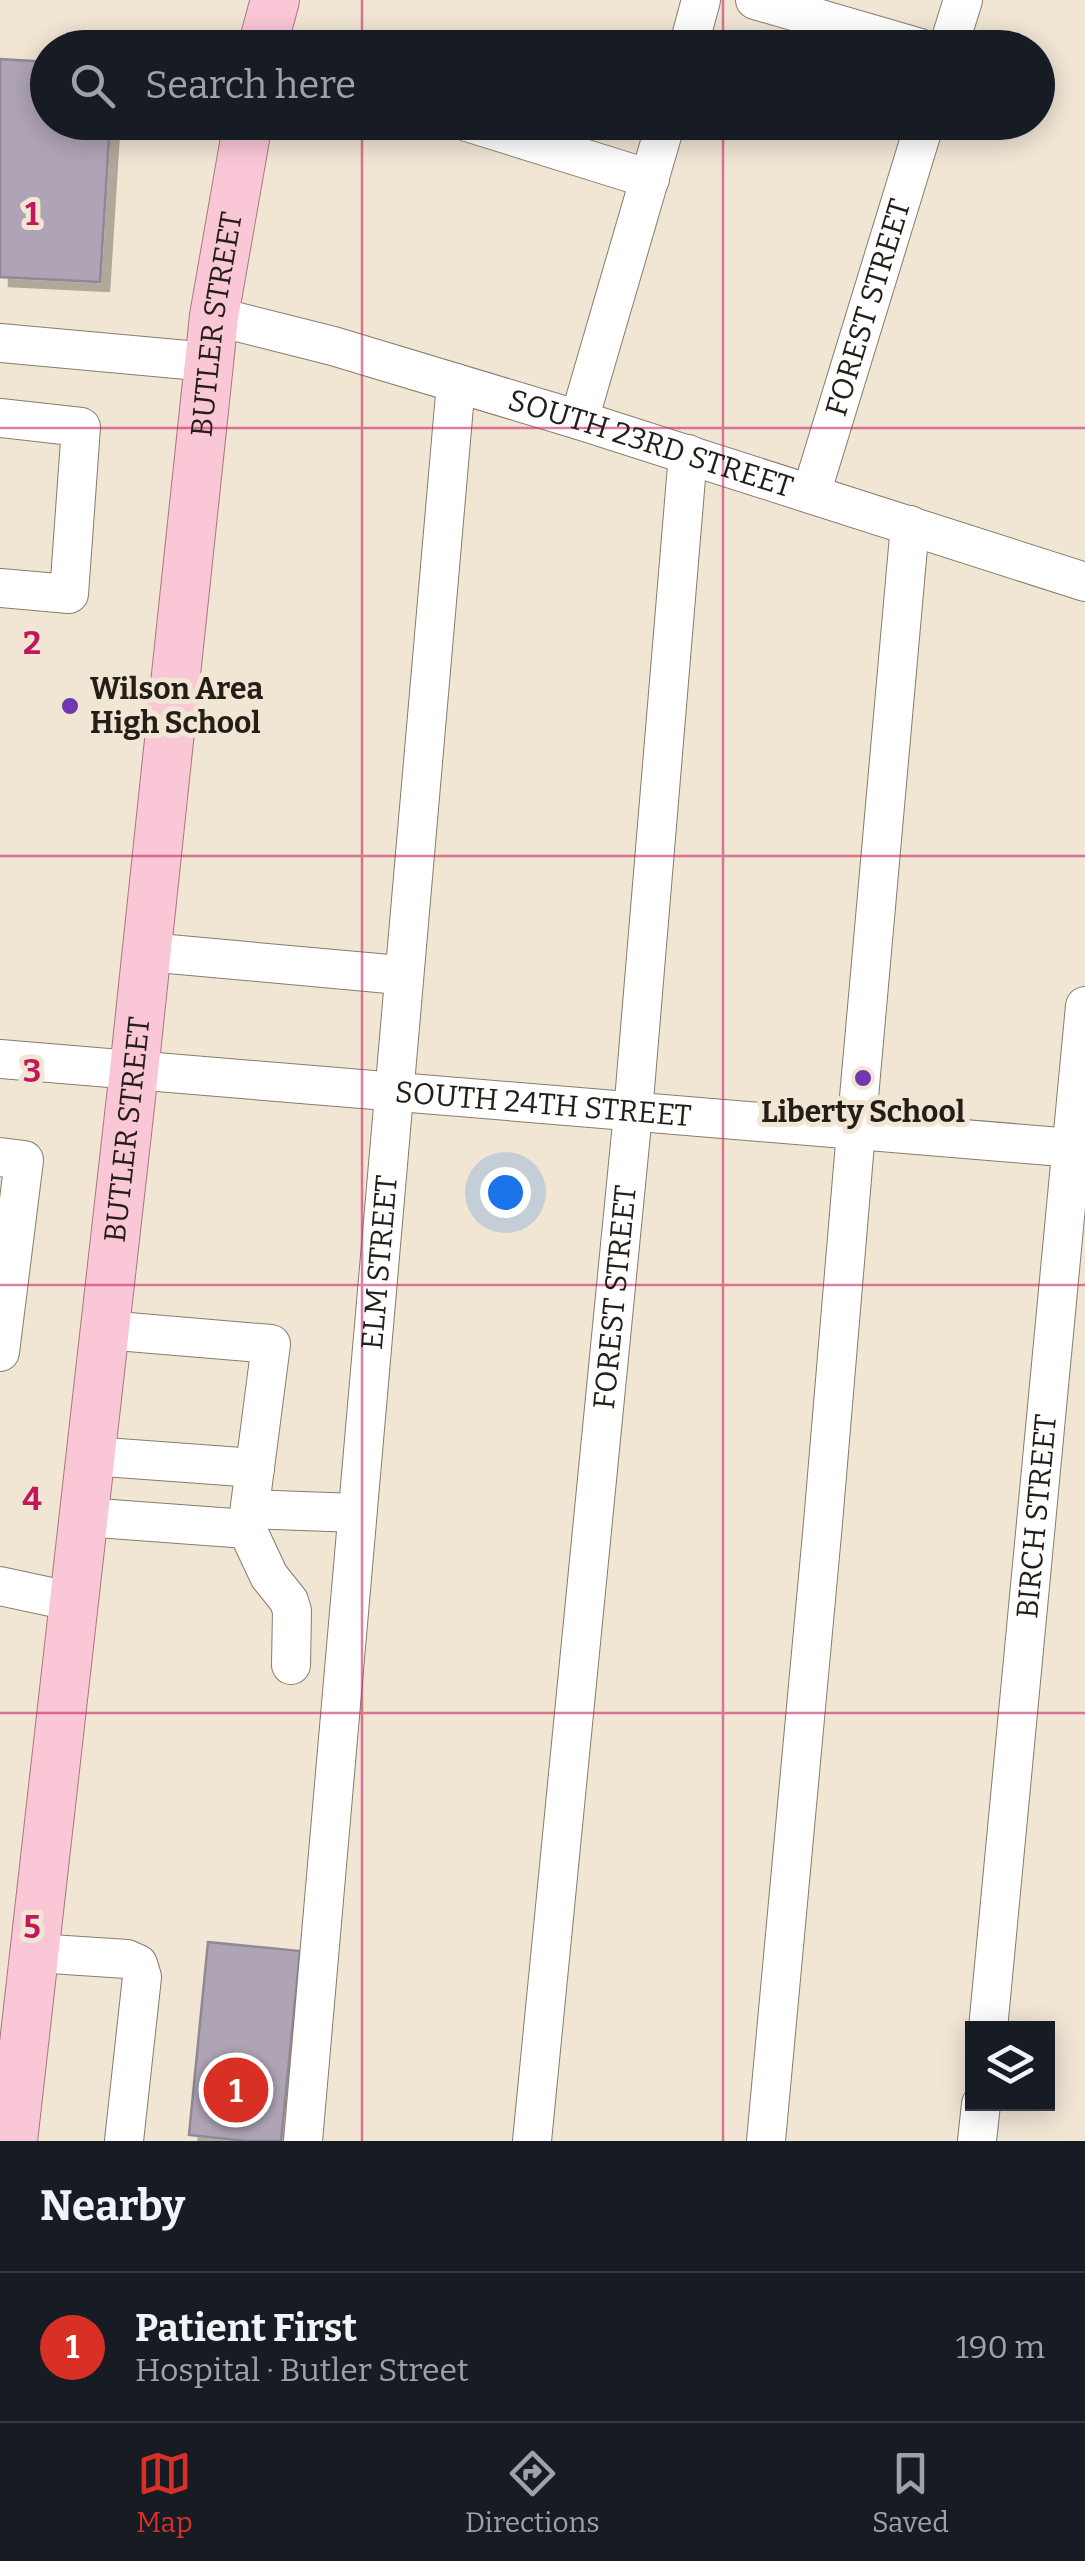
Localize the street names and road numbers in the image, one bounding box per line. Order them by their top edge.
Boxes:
street label: FOREST STREET [818,195,918,420]
street label: BUTLER STREET [183,209,250,439]
street label: SOUTH 23RD STREET [504,382,798,505]
street label: BUTLER STREET [97,1015,158,1244]
street label: SOUTH 24TH STREET [393,1074,693,1134]
street label: ELM STREET [354,1173,405,1351]
street label: FOREST STREET [586,1183,644,1411]
street label: BIRCH STREET [1009,1413,1064,1620]

